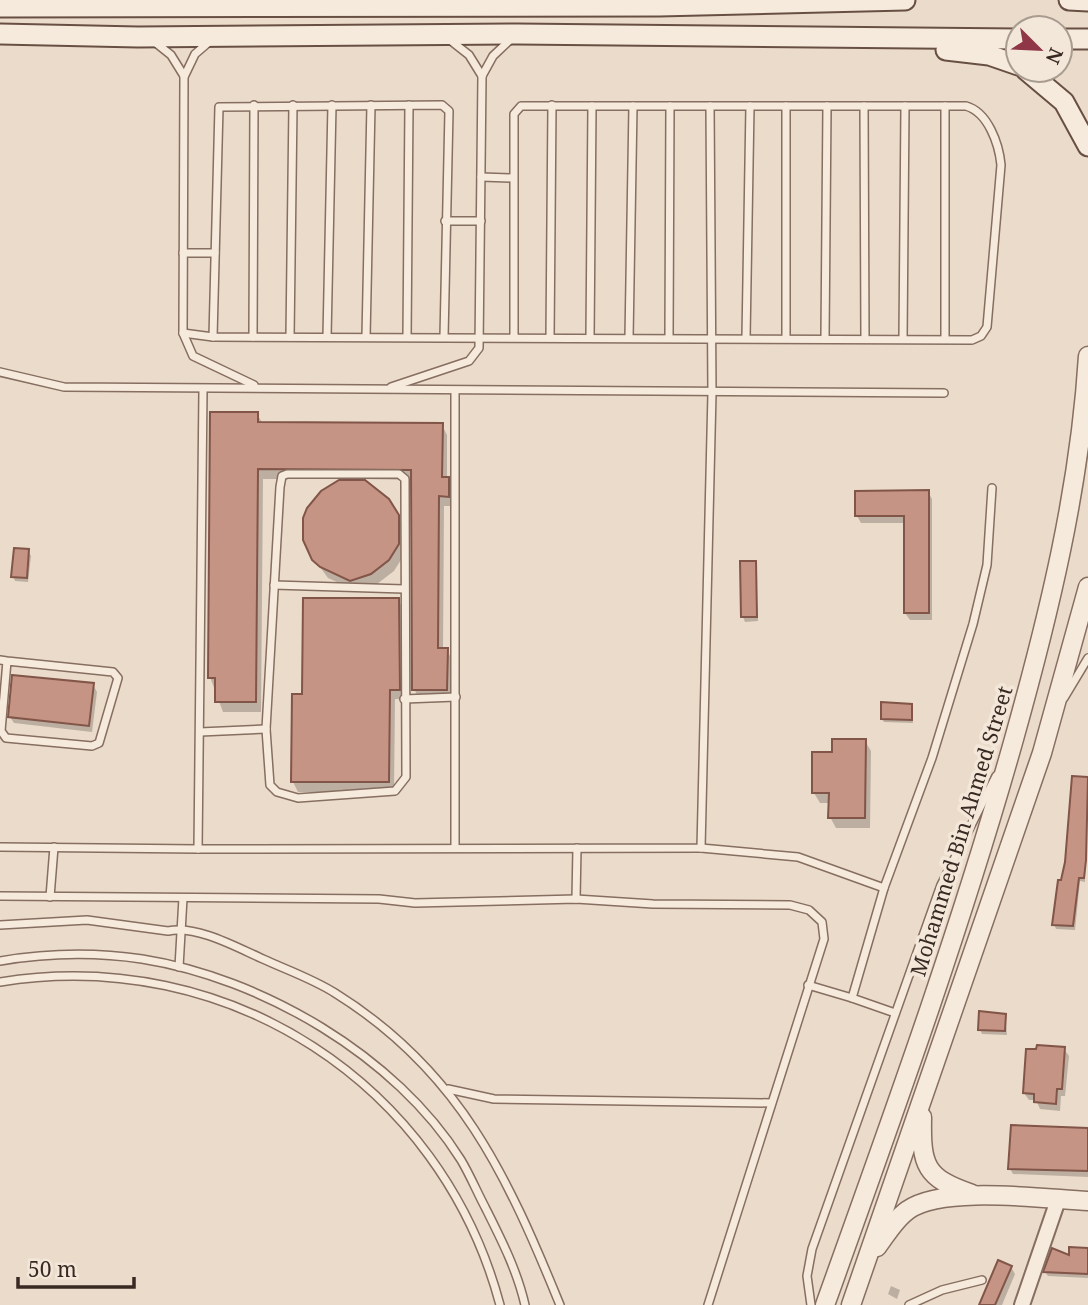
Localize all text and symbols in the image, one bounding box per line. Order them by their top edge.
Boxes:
north arrow [1004,14,1074,84]
text: N [1040,44,1069,68]
street label: Mohammed Bin Ahmed Street [903,683,1019,979]
scale bar [18,1246,133,1290]
text: 50 m [28,1255,77,1283]

